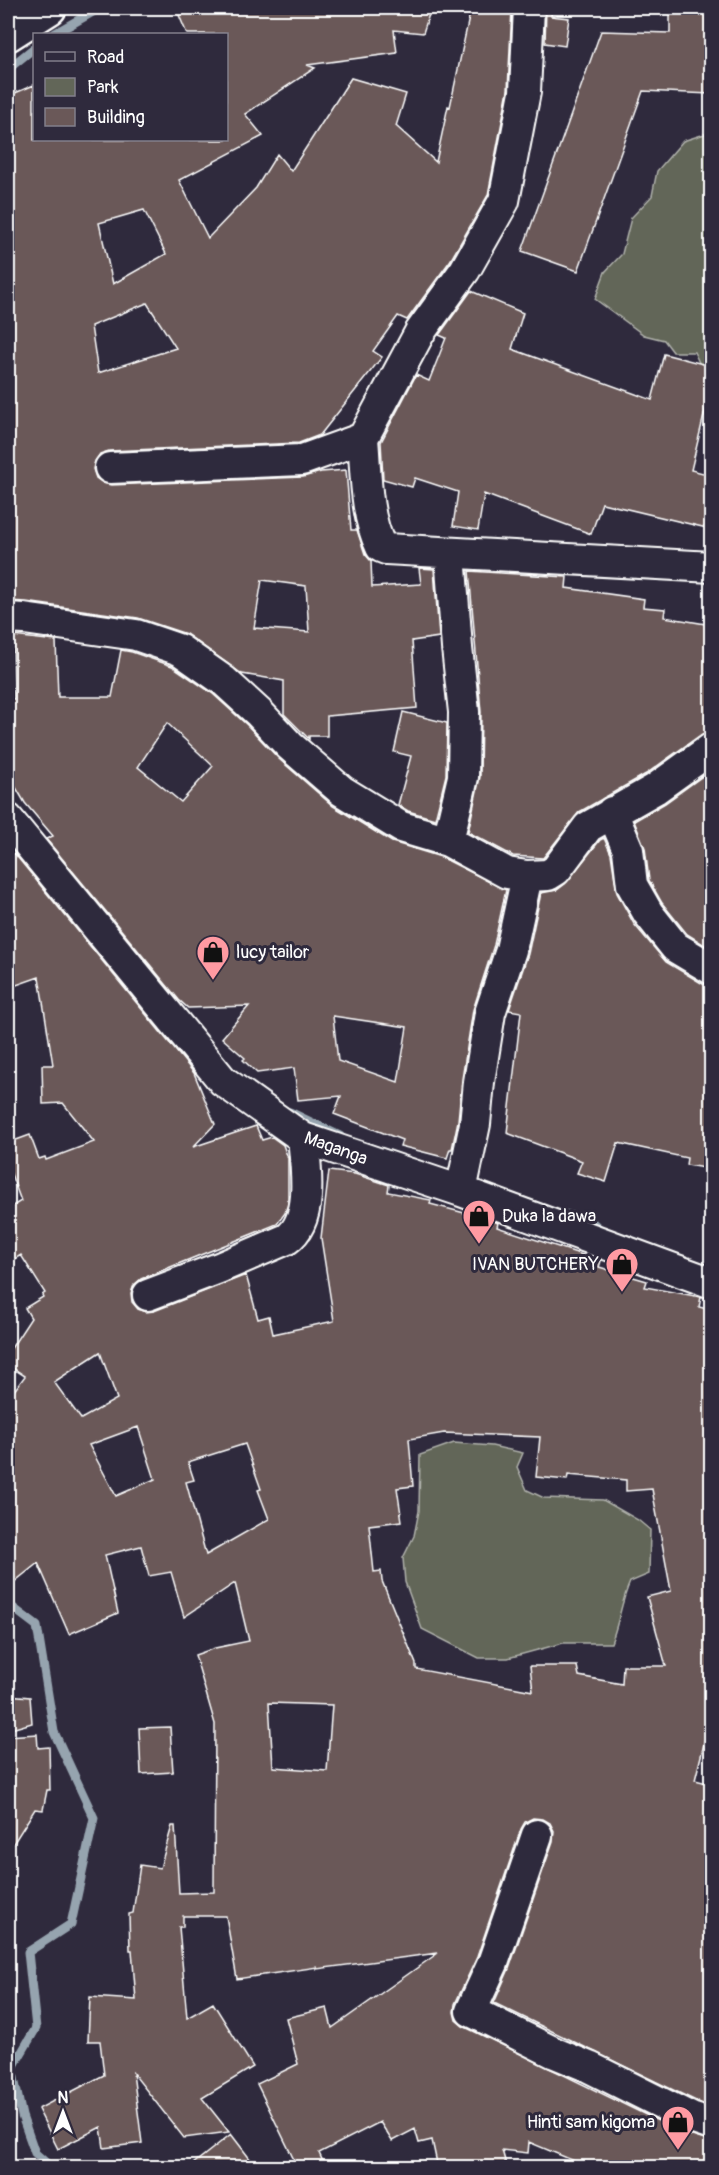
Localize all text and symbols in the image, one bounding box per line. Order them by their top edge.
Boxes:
legend [33,33,228,141]
text: Road [87,46,124,69]
text: Park [87,76,119,99]
text: Building [87,106,145,129]
shop icon: lucy tailor [195,934,231,981]
place label: lucy tailor [236,941,310,964]
street label: Maganga [301,1126,371,1171]
shop icon: Duka la dawa [461,1198,497,1245]
place label: Duka la dawa [502,1205,596,1228]
shop icon: IVAN BUTCHERY [604,1246,640,1293]
place label: IVAN BUTCHERY [472,1253,600,1276]
north arrow [33,2082,93,2142]
text: N [58,2088,69,2108]
shop icon: Hinti sam kigoma [660,2104,696,2151]
place label: Hinti sam kigoma [527,2111,655,2134]

